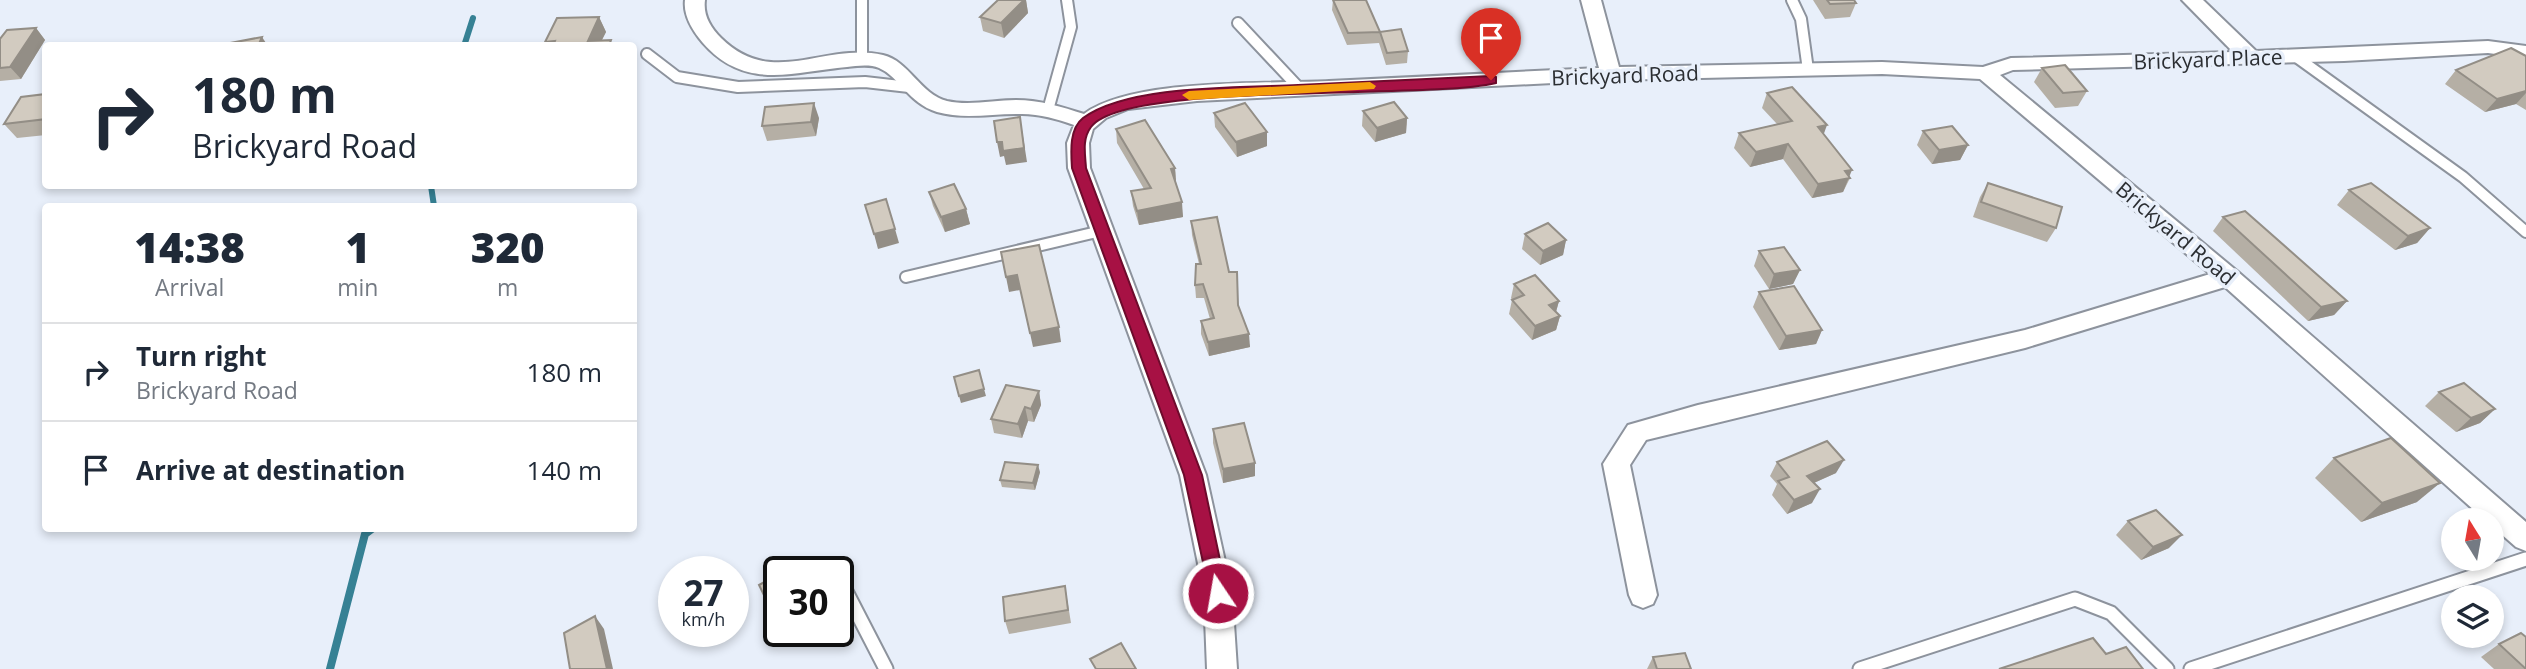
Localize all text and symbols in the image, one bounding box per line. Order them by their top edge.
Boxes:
pin [1461,8,1521,80]
icon: arrive [1472,19,1510,57]
street label: Brickyard Place [2133,42,2283,76]
street label: Brickyard Road [1551,58,1699,92]
text: 180 m [192,61,337,127]
icon: right [77,70,168,161]
text: Brickyard Road [192,124,417,167]
street label: Brickyard Road [2110,175,2242,291]
text: 14:38 [134,218,245,275]
text: 1 [346,218,370,275]
text: 320 [471,218,545,275]
text: Arrival [155,271,224,303]
text: min [337,271,378,303]
text: m [497,271,518,303]
text: Turn right [136,338,267,374]
icon: right [77,353,115,391]
text: 180 m [527,354,602,390]
text: Brickyard Road [136,374,298,406]
icon: arrive [77,451,115,489]
text: Arrive at destination [136,452,405,488]
text: 140 m [527,452,602,488]
north arrow [2441,508,2504,570]
map controls [2441,508,2504,648]
speed limit sign: 30 [763,556,854,647]
position arrow [1181,556,1255,630]
text: 27 [683,569,724,616]
button: layers [2441,585,2504,648]
text: km/h [682,607,725,631]

